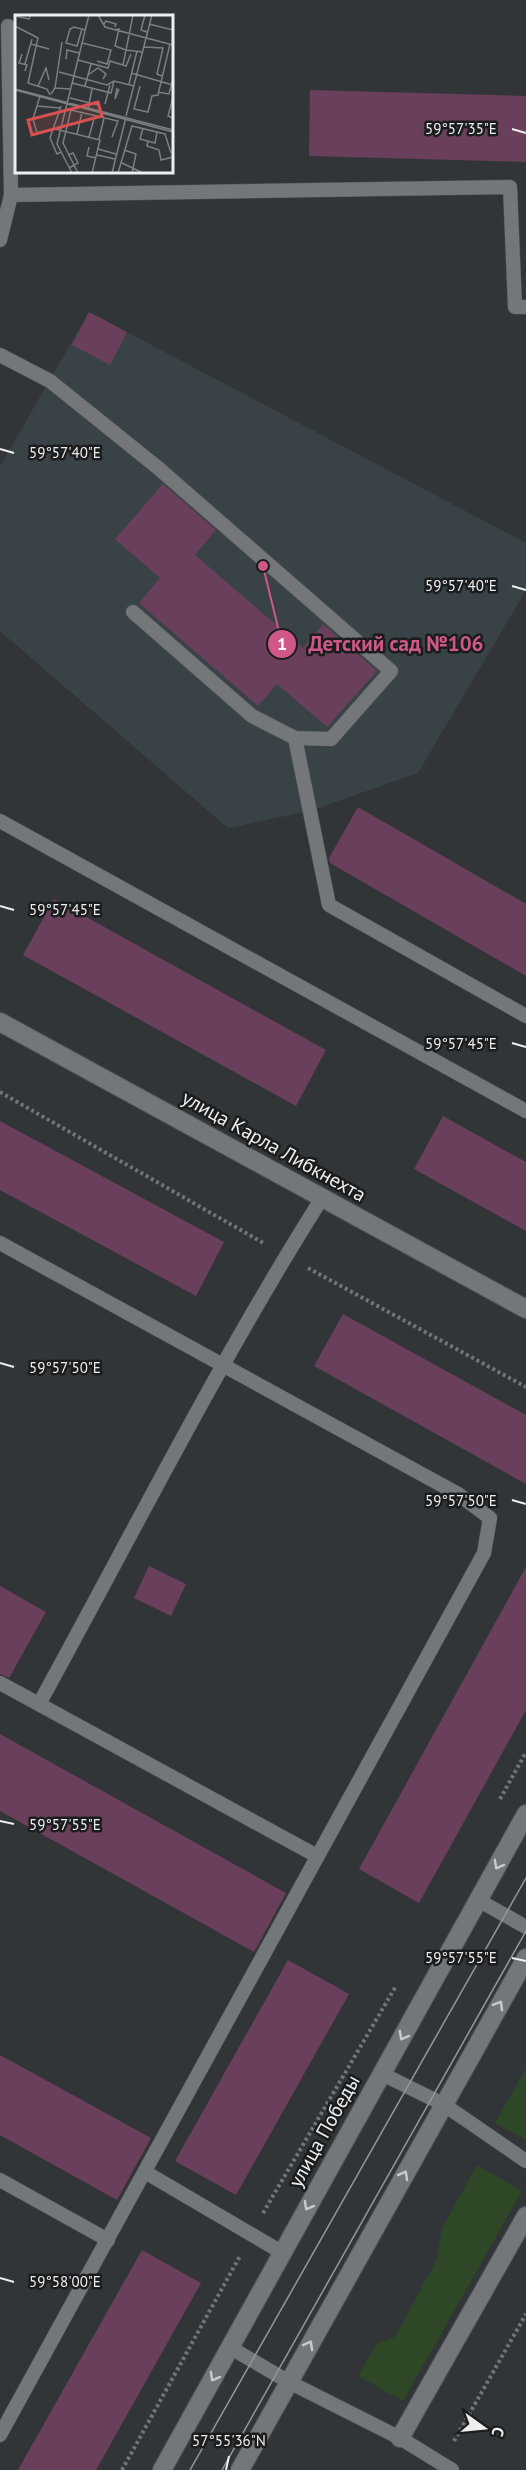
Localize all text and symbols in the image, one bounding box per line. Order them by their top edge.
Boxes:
inset map [15,15,172,172]
text: 59°57'35"E [425,119,497,138]
text: 59°57'40"E [29,443,101,462]
text: 59°57'40"E [425,576,497,595]
callout: Детский сад №106 [267,624,496,663]
text: Детский сад №106 [308,630,484,657]
text: 1 [277,632,287,655]
text: 59°57'45"E [29,900,101,919]
text: 59°57'45"E [425,1034,497,1053]
street label: улица Карла Либкнехта [177,1085,371,1207]
text: 59°57'50"E [29,1358,101,1377]
text: 59°57'50"E [425,1491,497,1510]
text: 59°57'55"E [29,1815,101,1834]
one-way arrow [493,1859,505,1869]
text: 59°57'55"E [425,1948,497,1967]
one-way arrow [492,2001,503,2011]
one-way arrow [399,2029,410,2040]
street label: улица Победы [282,2070,366,2192]
one-way arrow [396,2171,408,2181]
one-way arrow [304,2200,315,2210]
text: 59°58'00"E [29,2272,101,2291]
one-way arrow [302,2341,313,2352]
one-way arrow [210,2371,222,2381]
north arrow [454,2398,514,2458]
text: С [488,2425,509,2439]
text: 57°55'36"N [192,2431,266,2450]

